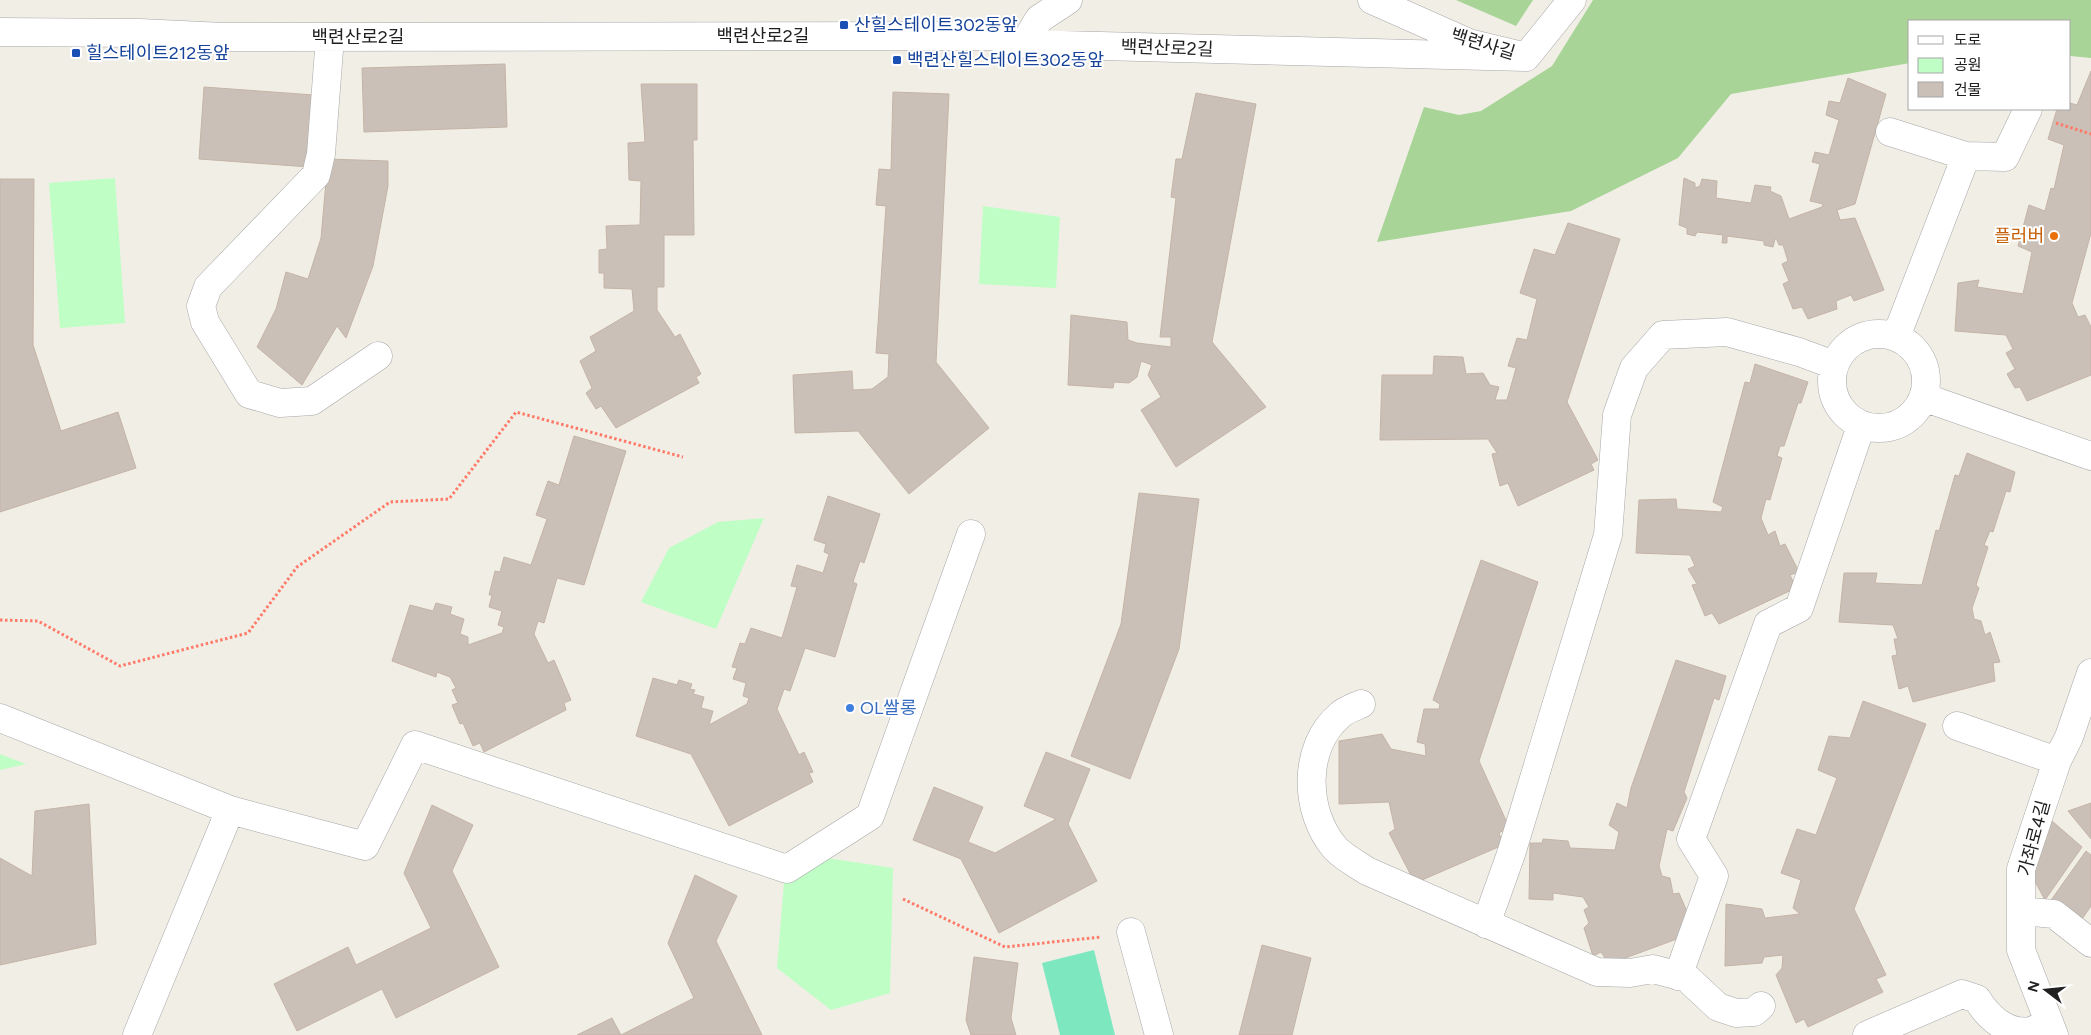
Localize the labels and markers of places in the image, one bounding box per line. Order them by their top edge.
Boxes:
place label: 산힐스테이트302동앞 [854,14,1018,36]
marker: 산힐스테이트302동앞 [838,19,850,31]
place label: 힐스테이트212동앞 [86,42,229,64]
marker: 힐스테이트212동앞 [70,47,82,59]
place label: 백련산힐스테이트302동앞 [907,49,1104,71]
marker: 백련산힐스테이트302동앞 [891,54,903,66]
place label: 플러버 [1994,225,2044,247]
marker: 플러버 [2048,230,2060,242]
place label: OL쌀롱 [860,697,916,719]
marker: OL쌀롱 [844,702,856,714]

